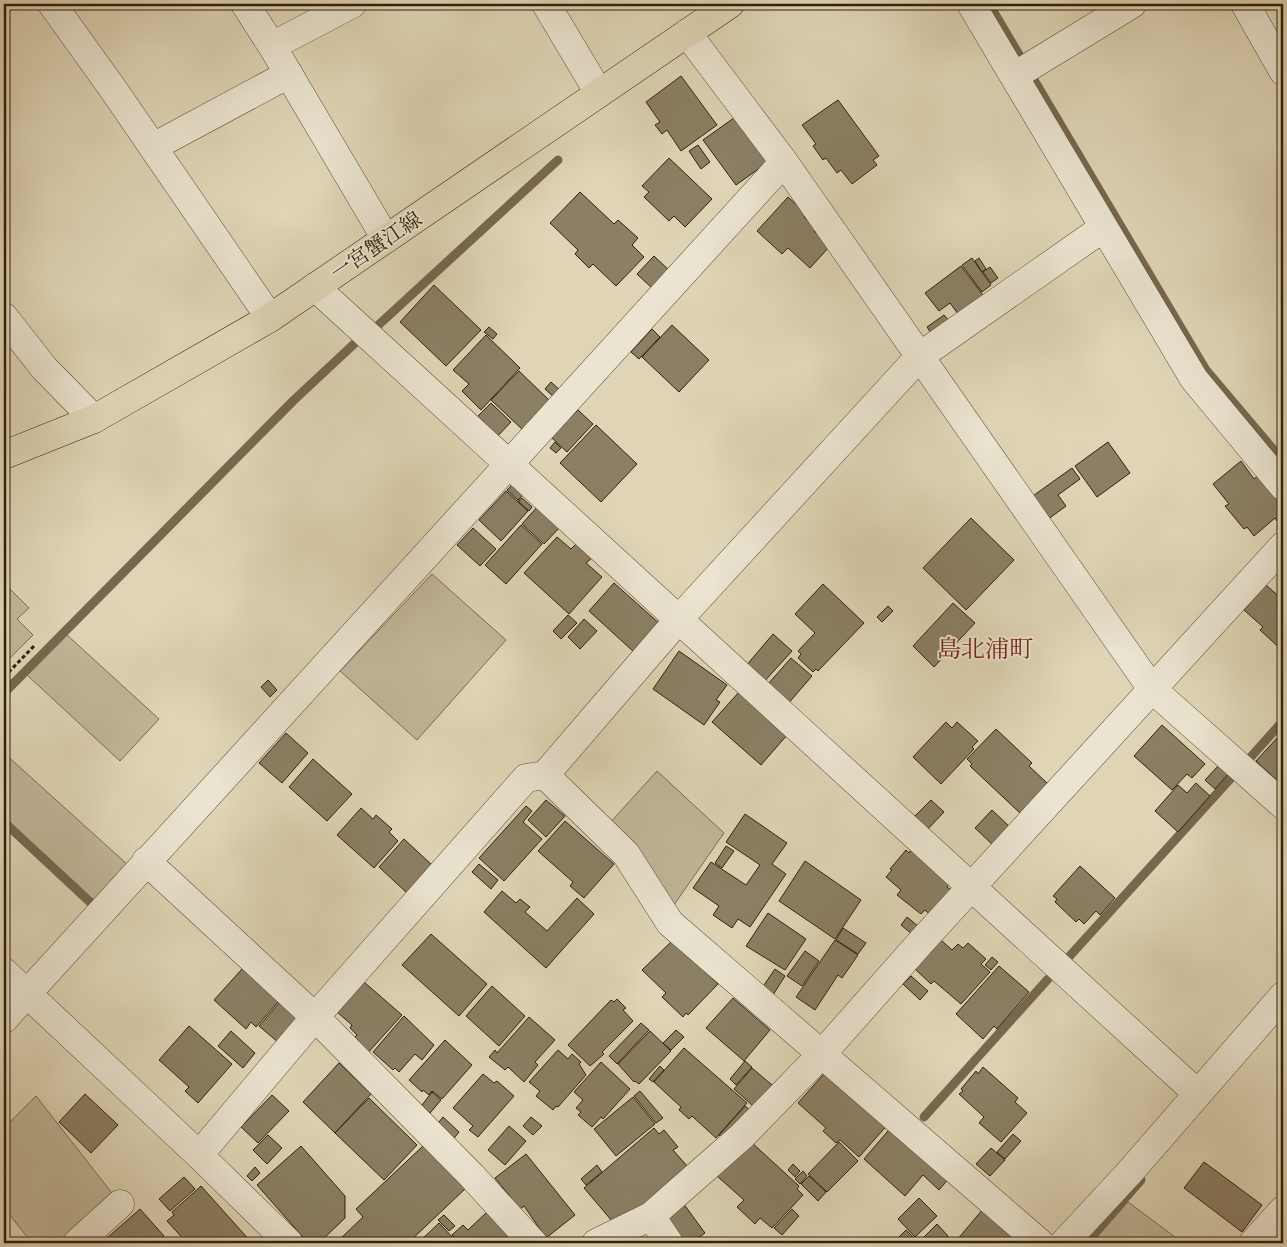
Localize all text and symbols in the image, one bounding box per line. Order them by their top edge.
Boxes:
street label: 一宮蟹江線 [325,206,429,289]
district label: 島北浦町 [937,634,1033,668]

